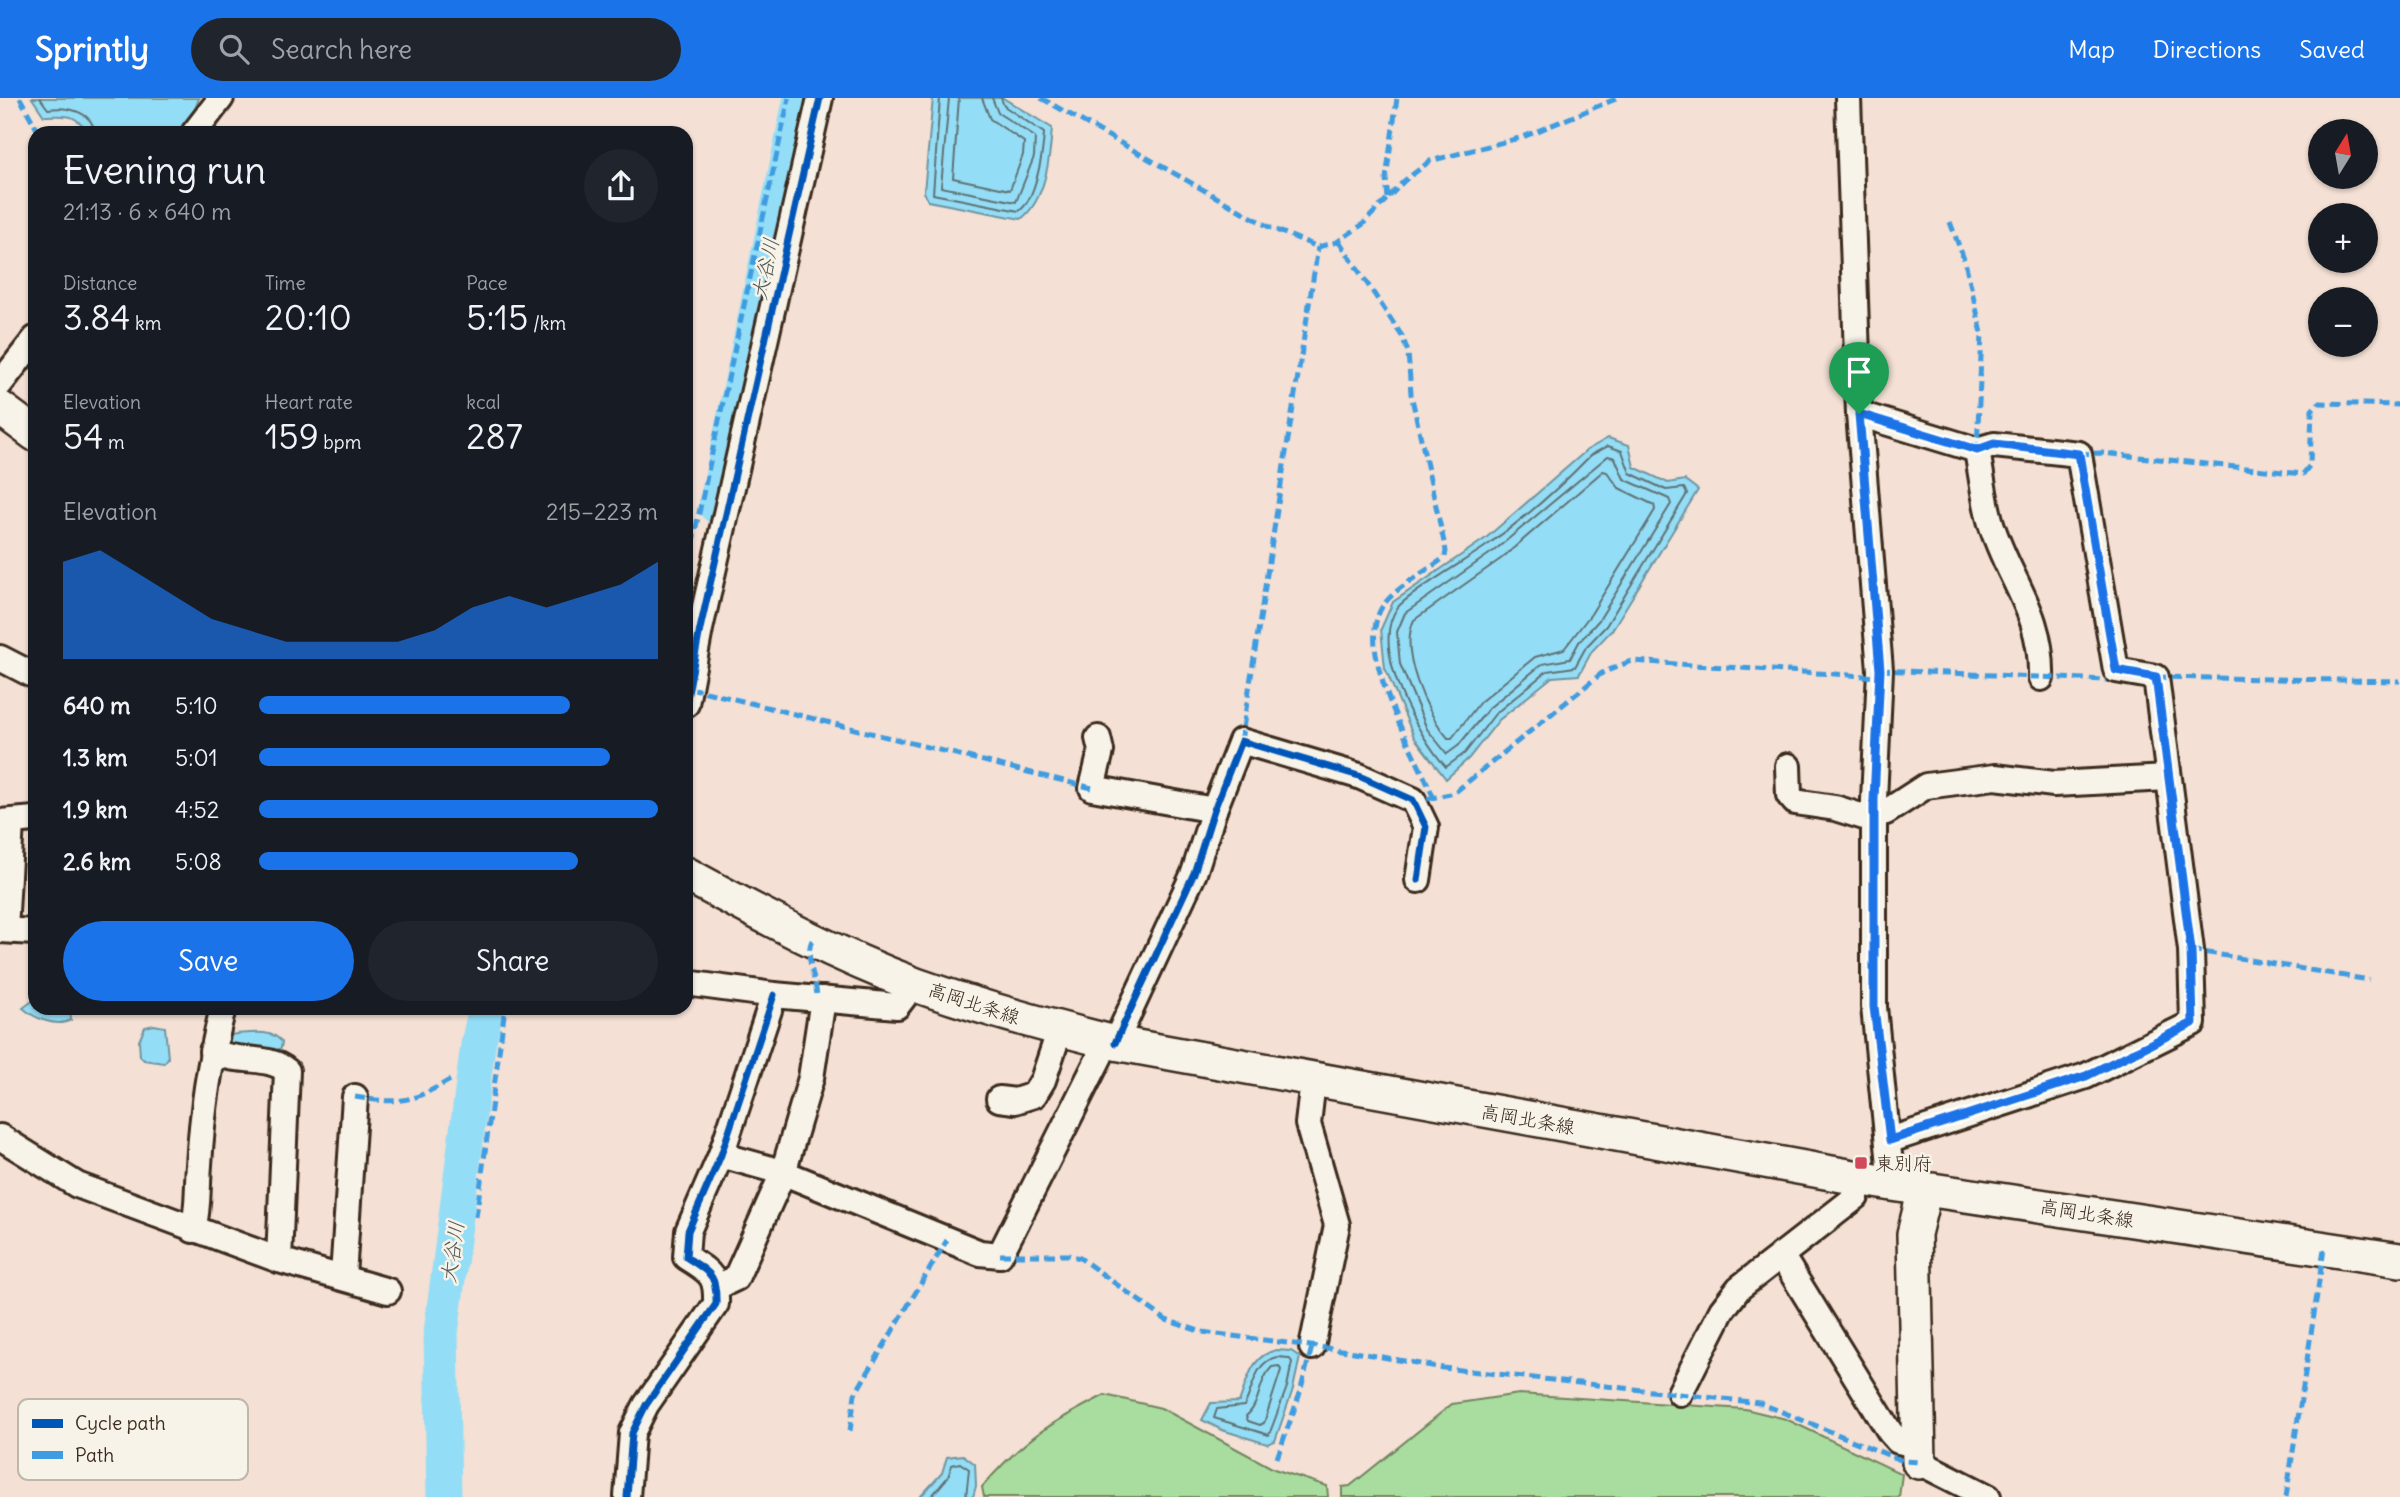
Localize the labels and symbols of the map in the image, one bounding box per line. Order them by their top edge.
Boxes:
north arrow [2308,119,2378,189]
water label: 大谷川 [745,235,785,303]
pin [1829,342,1889,414]
street label: 高岡北条線 [925,977,1023,1029]
street label: 高岡北条線 [1479,1099,1577,1139]
place label: 東別府 [1875,1151,1932,1175]
marker: 東別府 [1853,1155,1869,1171]
street label: 高岡北条線 [2038,1194,2136,1232]
water label: 大谷川 [434,1219,470,1285]
legend [18,1399,248,1480]
text: Cycle path [75,1411,166,1435]
text: Path [75,1443,114,1467]

